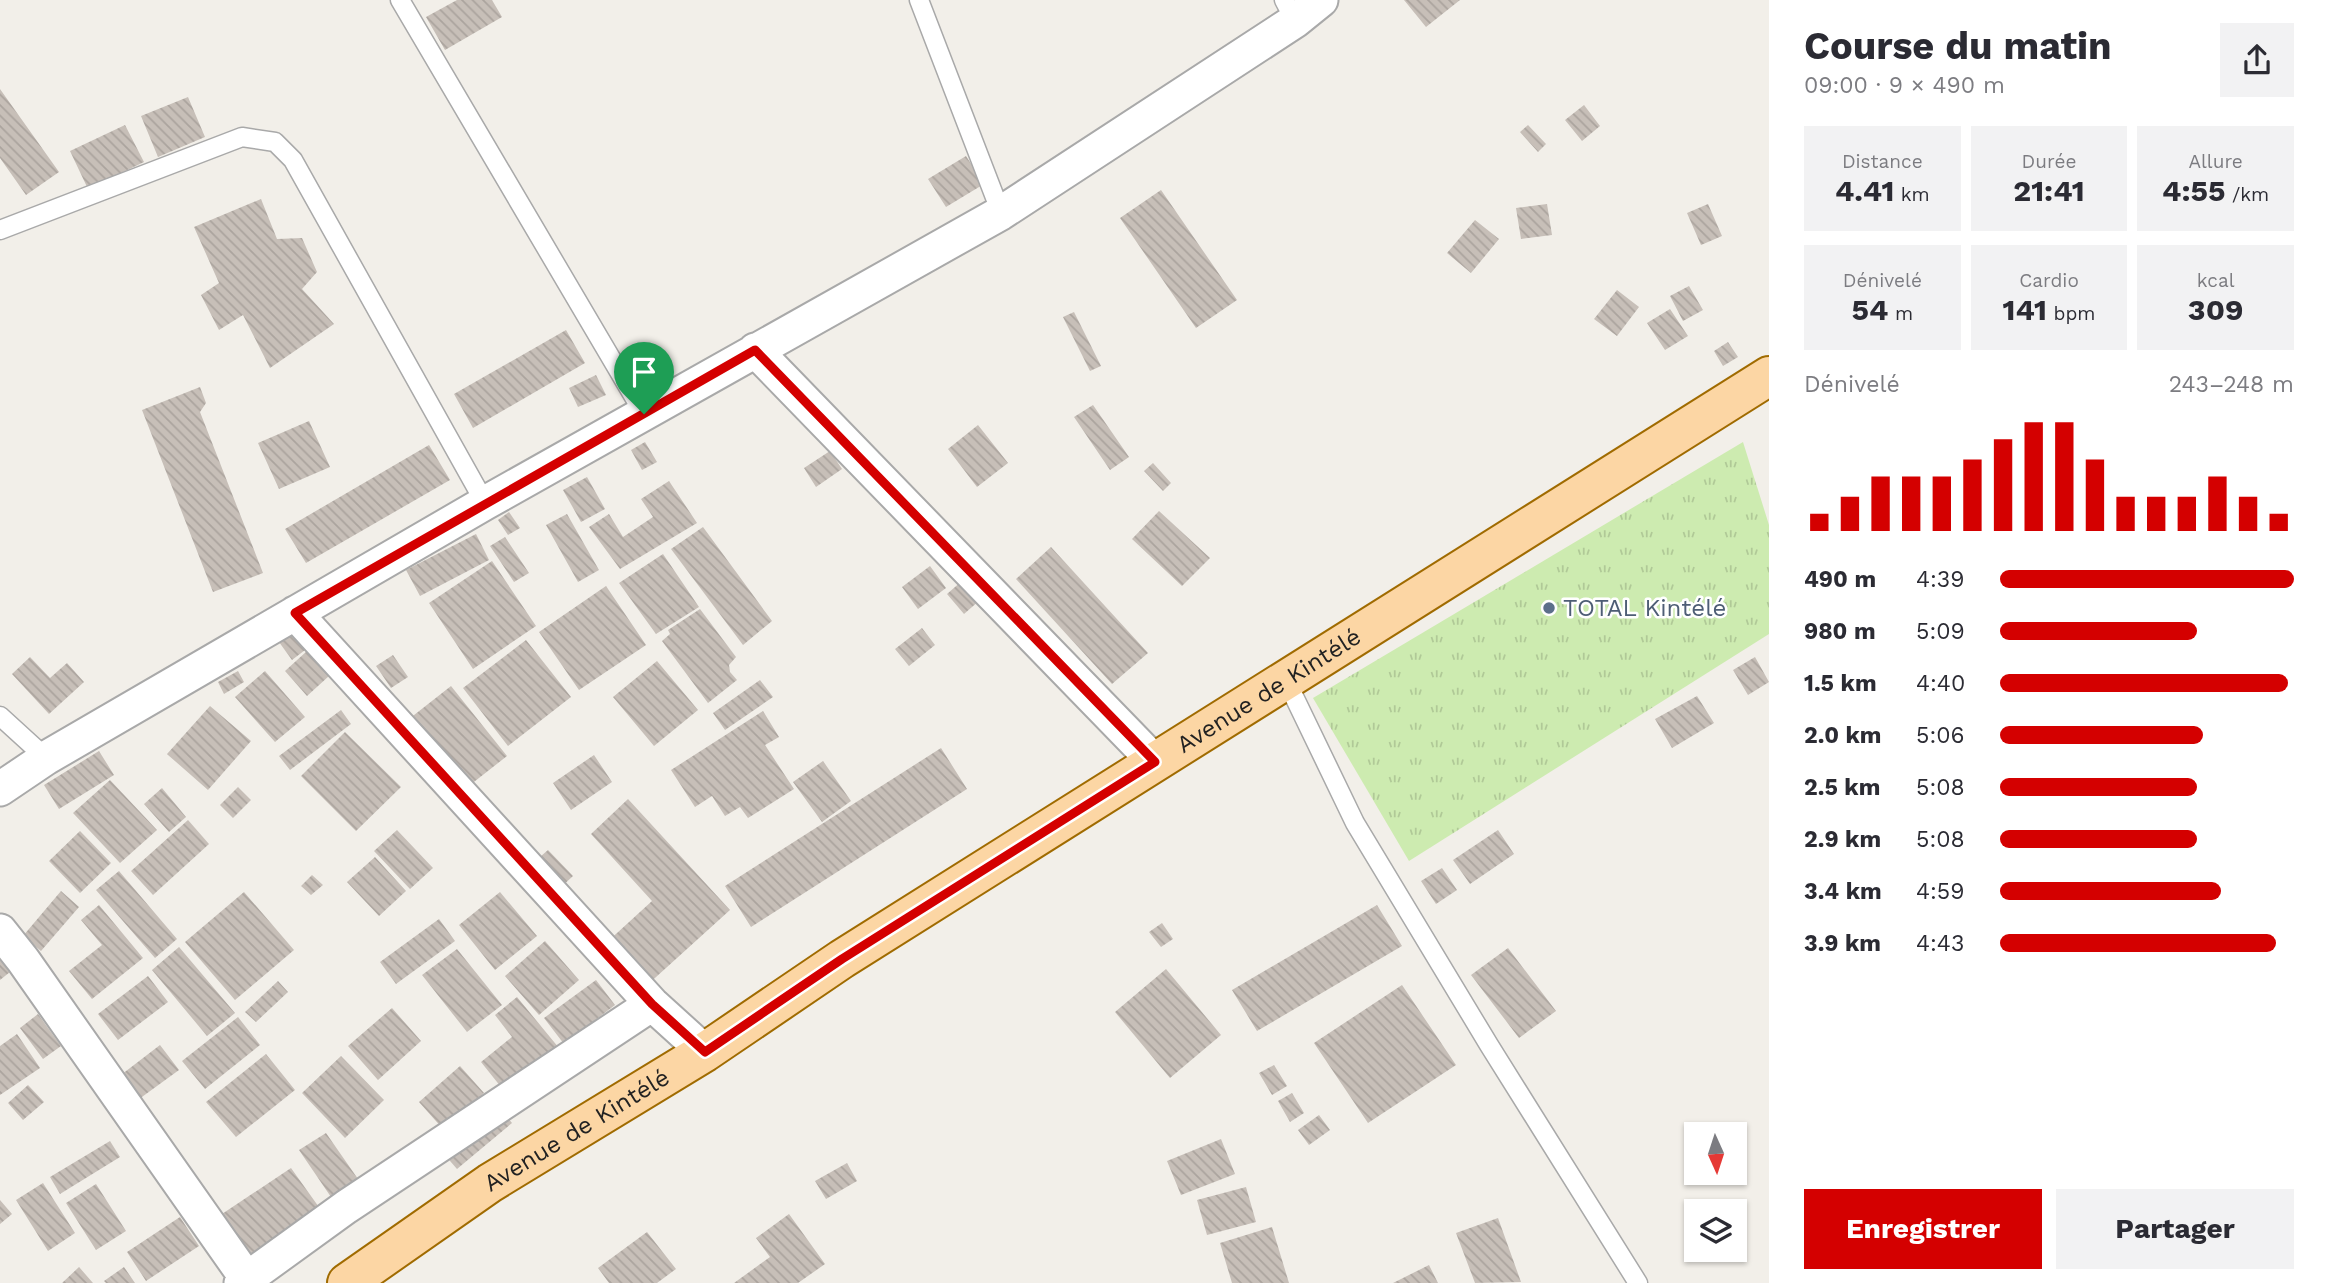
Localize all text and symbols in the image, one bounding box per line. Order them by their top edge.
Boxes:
button: share [2220,23,2294,97]
text: Course du matin [1804,24,2112,68]
text: 09:00 · 9 × 490 m [1804,72,2005,99]
text: Distance [1842,150,1923,173]
text: Durée [2022,150,2076,173]
text: Allure [2189,150,2243,173]
text: 4.41 [1835,173,1894,208]
text: 21:41 [2013,173,2085,208]
text: 4:55 [2162,173,2226,208]
text: km [1894,183,1930,206]
text: /km [2226,183,2269,206]
text: Dénivelé [1843,269,1922,292]
text: Cardio [2019,269,2079,292]
text: kcal [2197,269,2234,292]
text: 54 [1852,292,1888,327]
text: 141 [2003,292,2047,327]
text: 309 [2188,292,2243,327]
text: m [1888,302,1913,325]
text: bpm [2047,302,2095,325]
pin [614,342,674,414]
icon: arrive [625,353,663,391]
text: Dénivelé [1804,371,1900,398]
text: 243–248 m [2169,371,2294,398]
text: 490 m [1804,566,1876,593]
text: 4:39 [1916,566,1964,593]
place label: TOTAL Kintélé [1563,594,1726,622]
marker: TOTAL Kintélé [1541,600,1557,616]
text: 980 m [1804,618,1876,645]
text: 5:09 [1916,618,1965,645]
street label: Avenue de Kintélé [1171,622,1366,759]
text: 1.5 km [1804,670,1877,697]
text: 4:40 [1916,670,1965,697]
text: 2.0 km [1804,722,1882,749]
text: 5:06 [1916,722,1964,749]
text: 2.5 km [1804,774,1880,801]
text: 5:08 [1916,774,1965,801]
text: 2.9 km [1804,826,1881,853]
text: 5:08 [1916,826,1965,853]
text: 3.4 km [1804,878,1882,905]
text: 4:59 [1916,878,1964,905]
text: 3.9 km [1804,930,1881,957]
text: 4:43 [1916,930,1964,957]
street label: Avenue de Kintélé [479,1063,675,1197]
north arrow [1684,1122,1746,1185]
map controls [1684,1122,1747,1262]
button: Enregistrer [1804,1189,2042,1269]
button: Partager [2056,1189,2294,1269]
button: layers [1684,1199,1747,1262]

